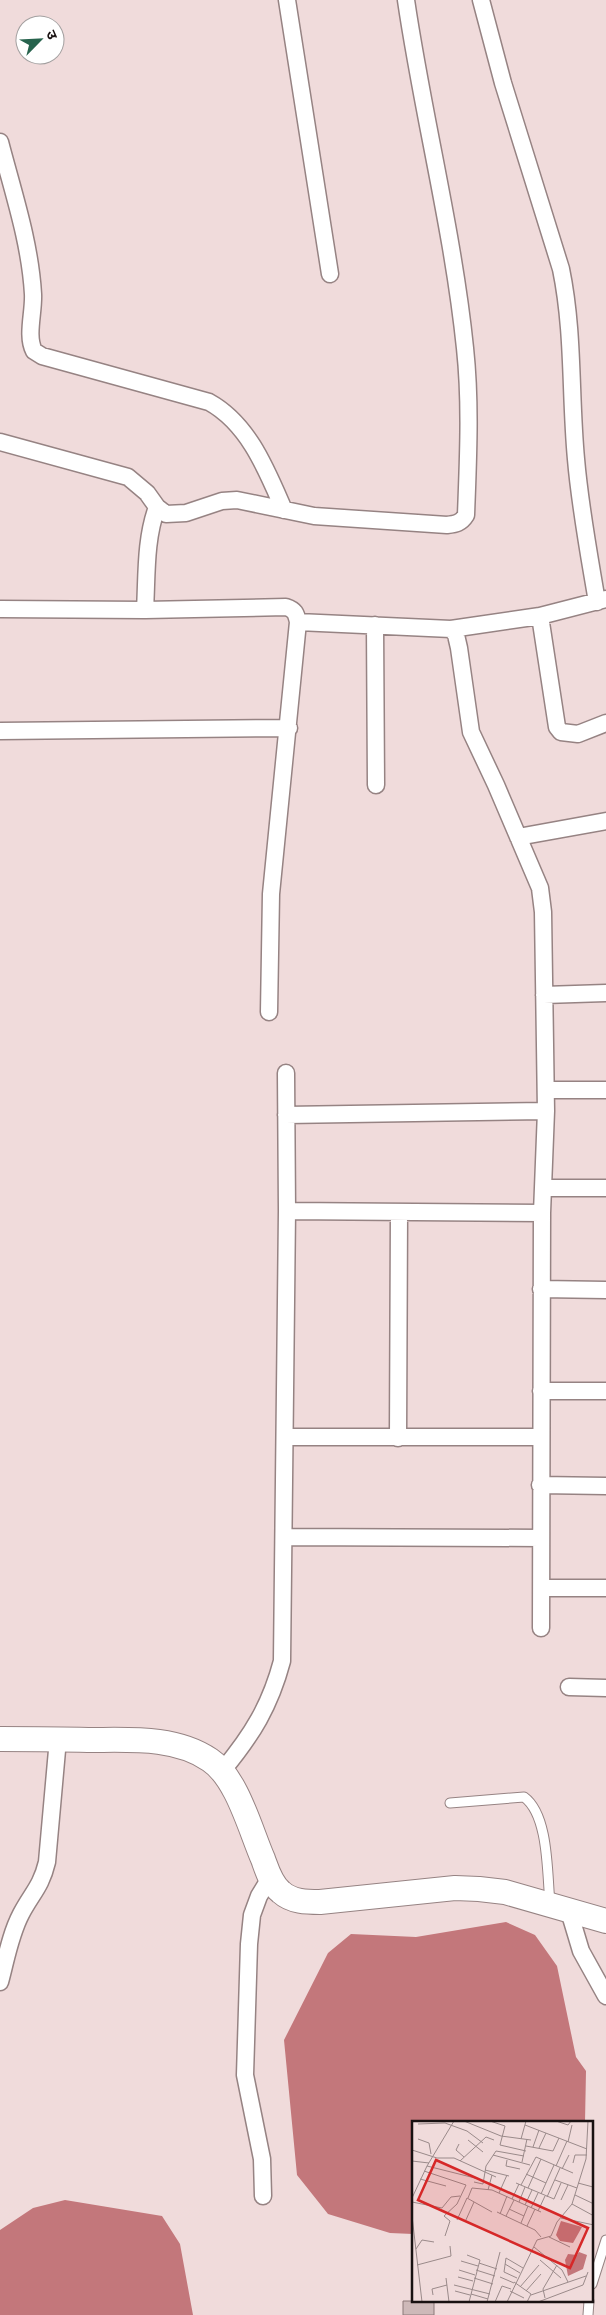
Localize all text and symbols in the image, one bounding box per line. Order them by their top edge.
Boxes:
north arrow [15,15,65,65]
text: उ [42,27,62,43]
inset map [412,2121,594,2302]

